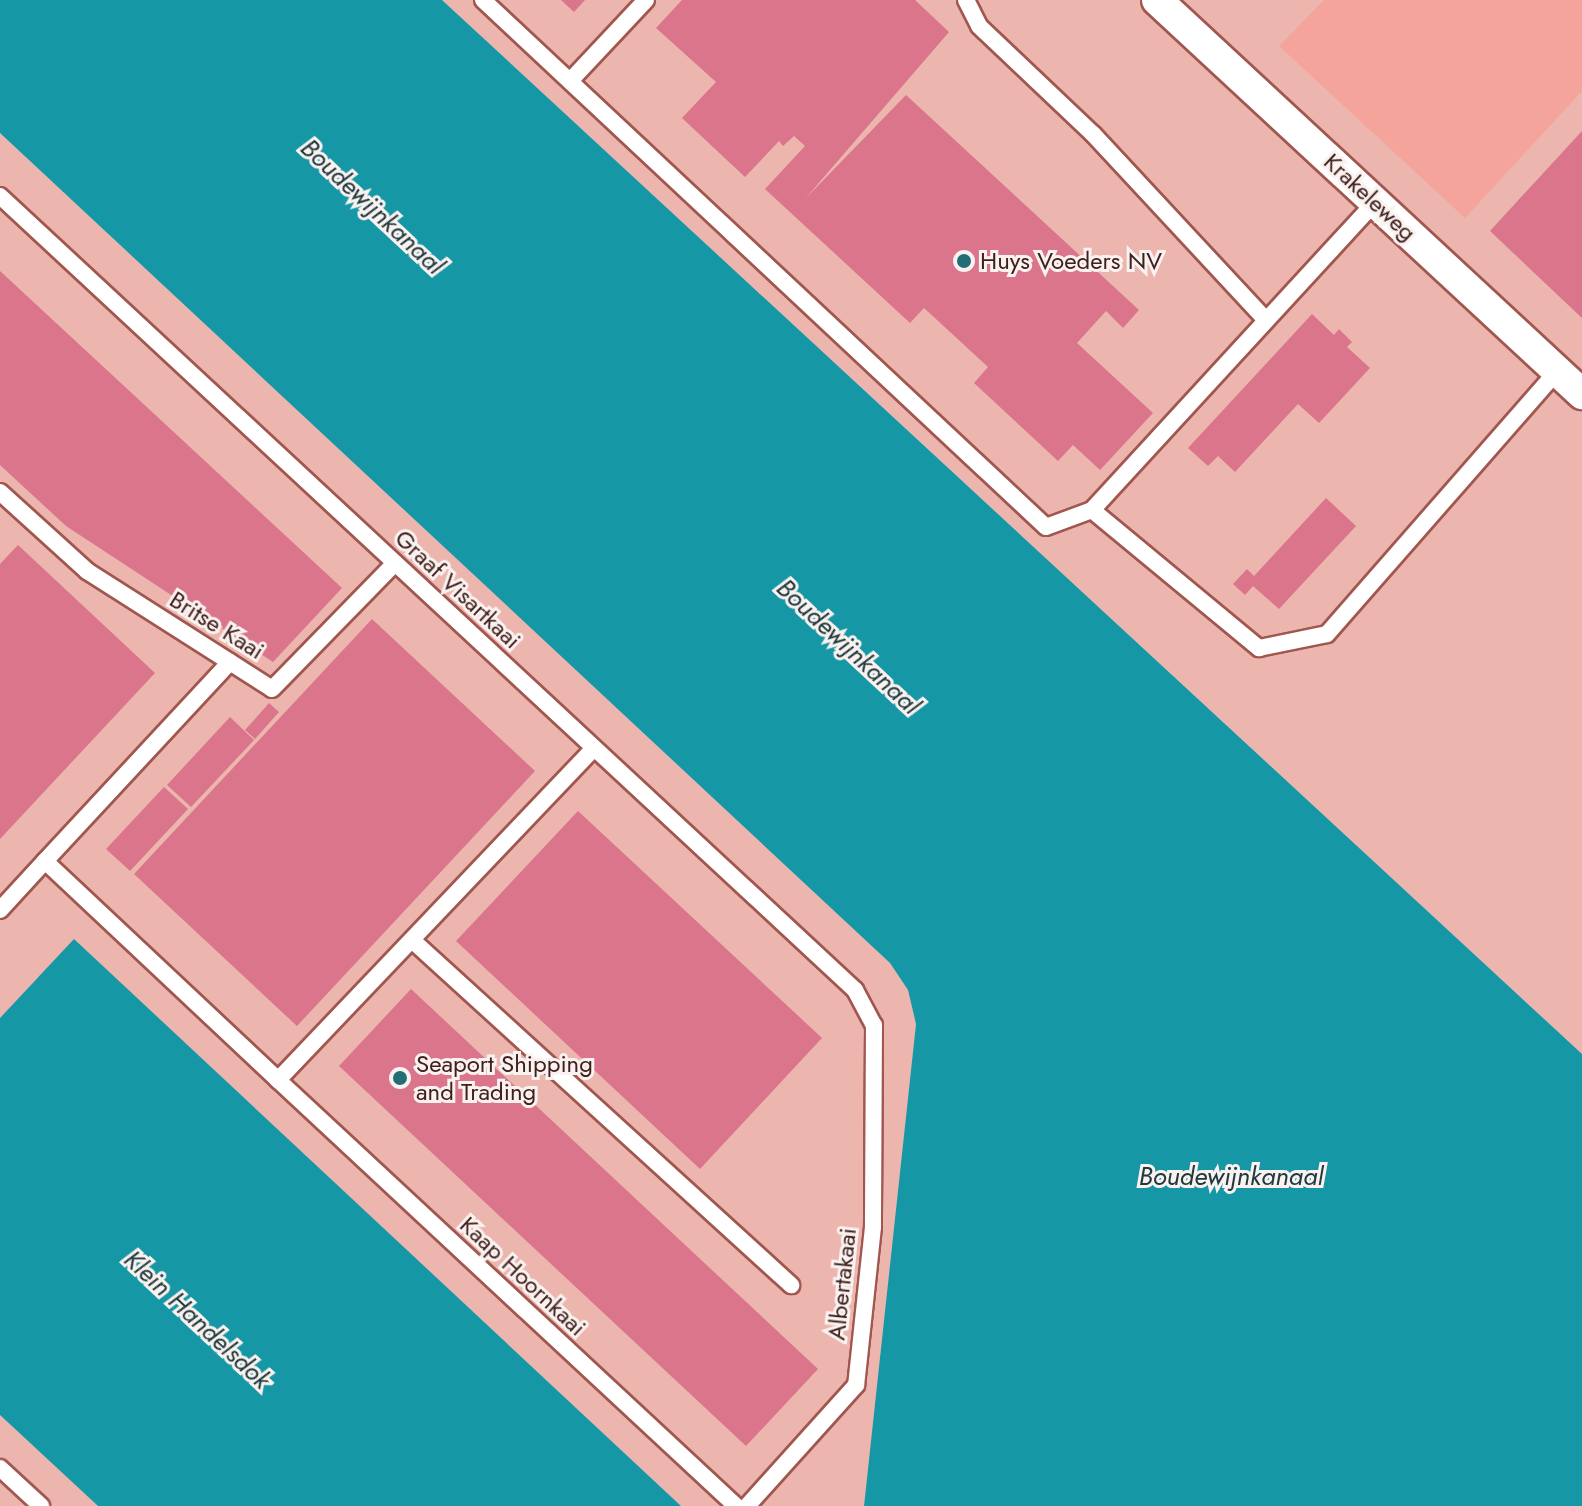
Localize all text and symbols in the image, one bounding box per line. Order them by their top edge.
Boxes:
water label: Boudewijnkanaal [294,133,450,281]
street label: Krakeleweg [1318,147,1422,247]
place label: Huys Voeders NV [980,247,1162,275]
marker: Huys Voeders NV [955,252,973,270]
street label: Graaf Visartkaai [389,524,527,654]
water label: Boudewijnkanaal [770,573,926,721]
street label: Britse Kaai [165,585,269,665]
place label: Seaport Shipping and Trading [416,1050,593,1106]
marker: Seaport Shipping and Trading [391,1069,409,1087]
water label: Boudewijnkanaal [1139,1161,1323,1193]
street label: Kaap Hoornkaai [454,1210,592,1342]
street label: Albertakaai [822,1226,862,1342]
water label: Klein Handelsdok [117,1244,277,1396]

